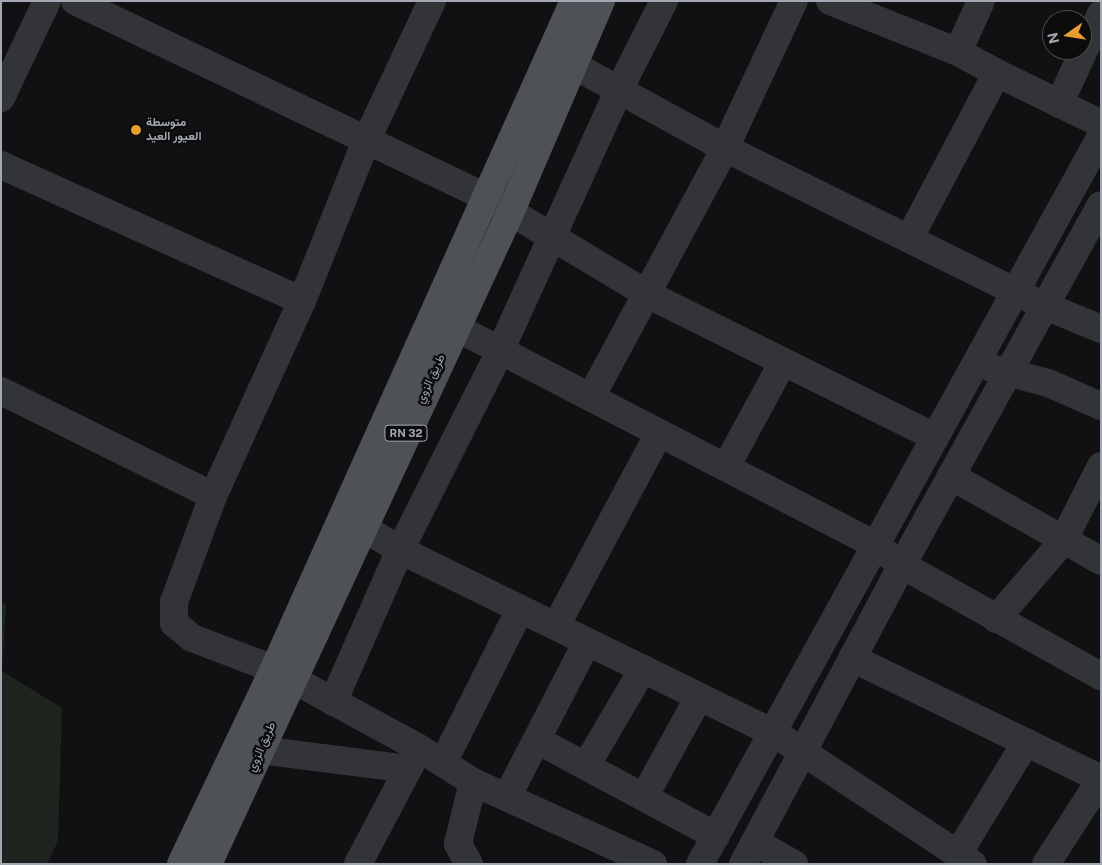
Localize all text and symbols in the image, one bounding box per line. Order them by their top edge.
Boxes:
north arrow [1042,10,1092,60]
text: N [1044,31,1062,45]
place label: متوسطة العيور العيد [146,116,202,144]
marker: متوسطة العيور العيد [130,124,142,136]
street label: طريق الزوي [413,352,449,406]
road number: RN 32 [384,424,428,442]
street label: طريق الزوي [245,720,279,774]

